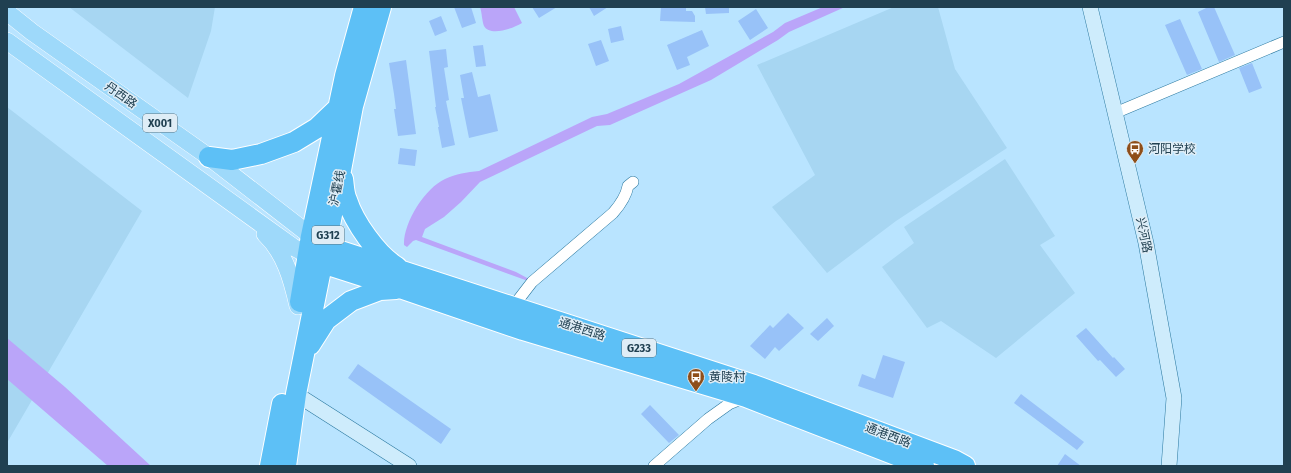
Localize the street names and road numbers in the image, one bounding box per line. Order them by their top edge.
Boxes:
street label: 丹西路 [102,79,140,111]
road number: X001 [143,114,177,132]
street label: 沪霍线 [326,169,348,207]
street label: 兴河路 [1133,216,1155,254]
road number: G312 [312,226,344,244]
street label: 通港西路 [557,315,607,343]
road number: G233 [622,339,656,357]
street label: 通港西路 [863,420,913,450]

